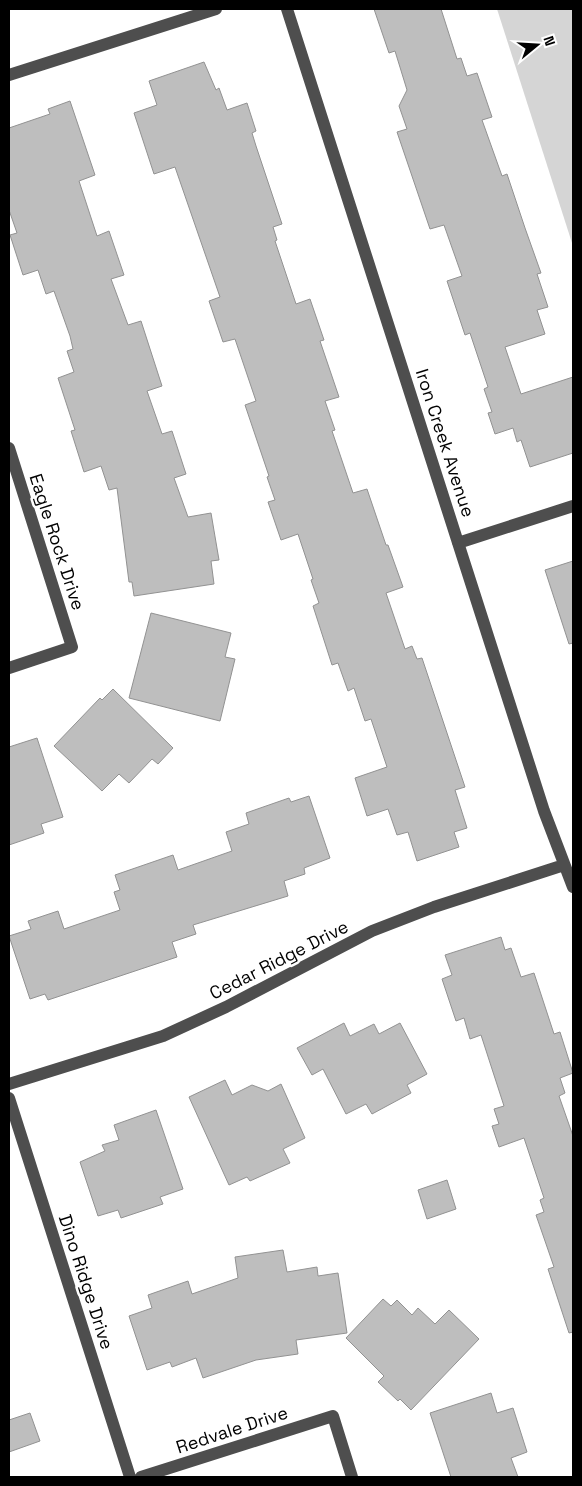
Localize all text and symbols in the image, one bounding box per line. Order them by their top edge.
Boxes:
north arrow [512,20,562,70]
text: N [539,34,559,48]
street label: Iron Creek Avenue [411,366,480,520]
street label: Eagle Rock Drive [25,471,90,613]
street label: Cedar Ridge Drive [205,915,352,1005]
street label: Dino Ridge Drive [54,1212,119,1352]
street label: Redvale Drive [173,1401,291,1458]

